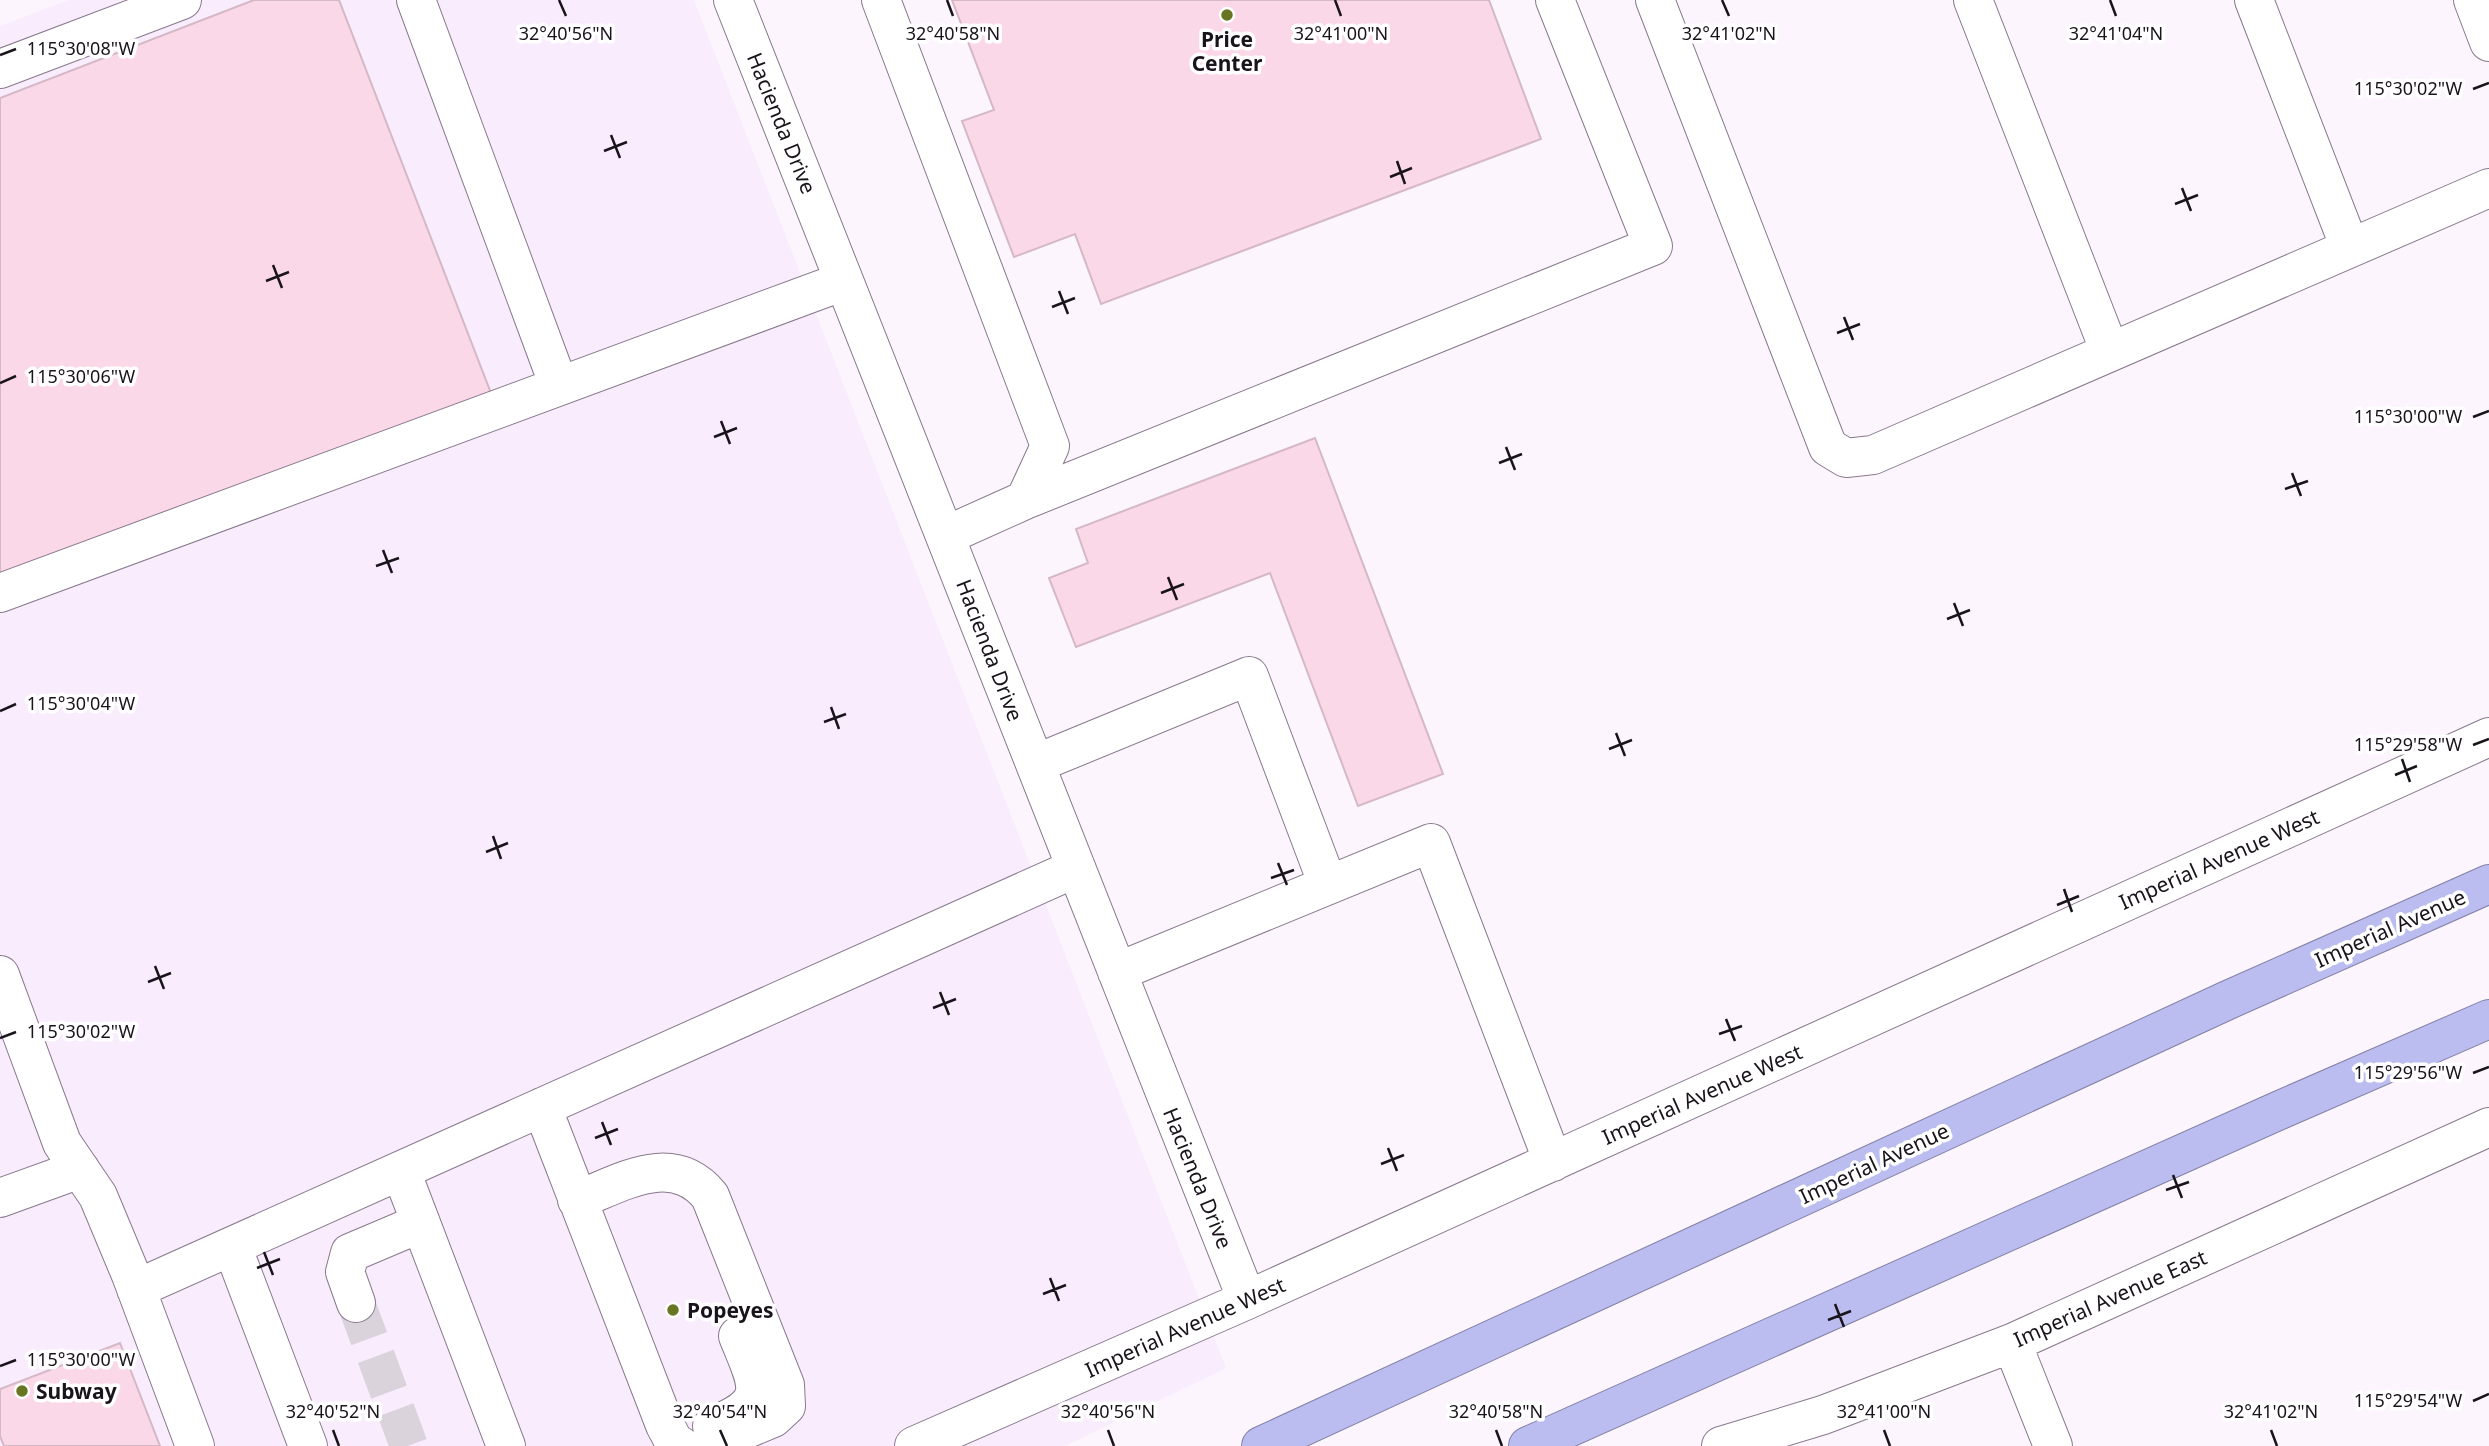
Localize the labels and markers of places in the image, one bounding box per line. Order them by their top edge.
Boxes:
marker: Price Center [1219,7,1235,23]
place label: Price Center [1192,25,1263,77]
place label: Popeyes [687,1296,774,1324]
marker: Popeyes [665,1302,681,1318]
place label: Subway [36,1377,117,1405]
marker: Subway [14,1383,30,1399]

